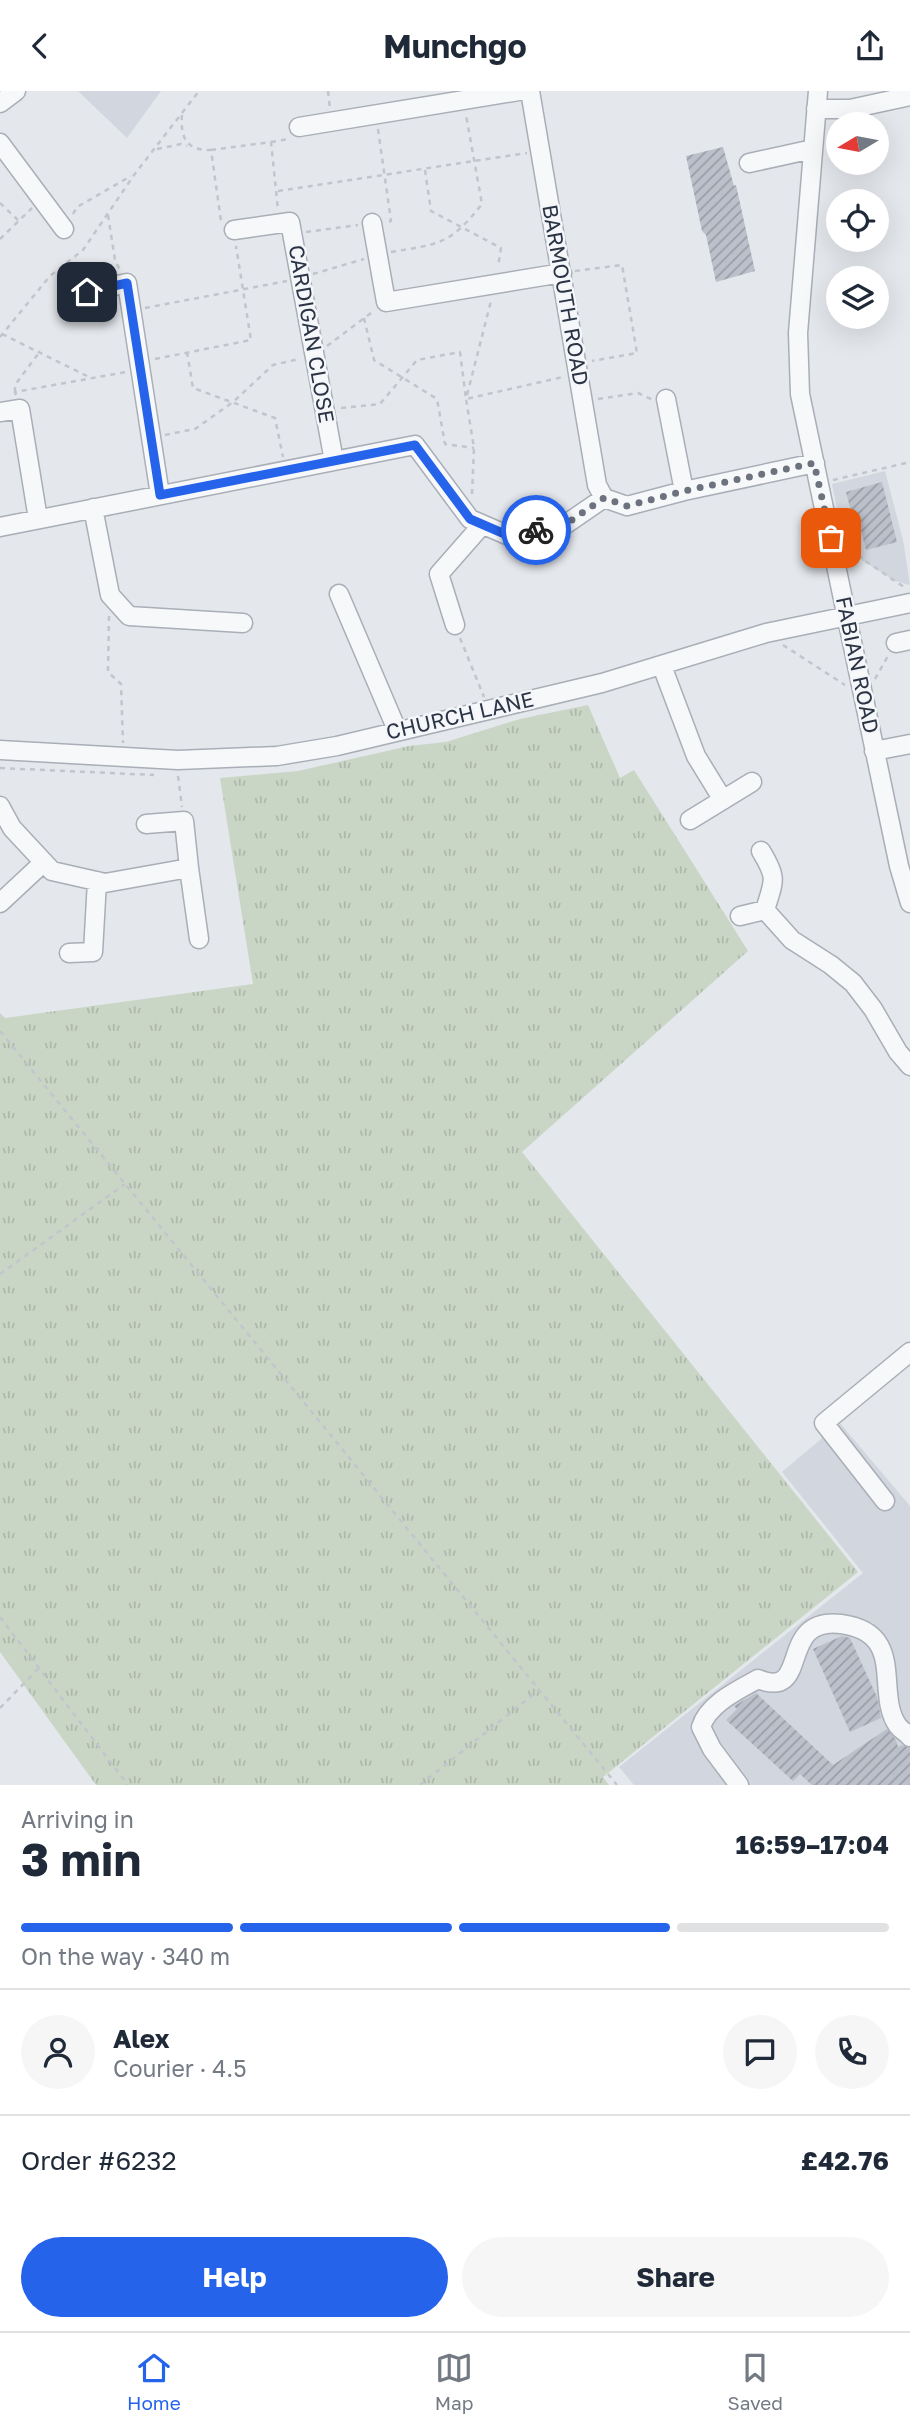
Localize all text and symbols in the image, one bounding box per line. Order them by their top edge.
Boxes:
icon: back [21,27,59,65]
text: Munchgo [383,27,527,65]
icon: share [851,27,889,65]
north arrow [826,112,889,175]
map controls [826,112,889,329]
button: locate [826,189,889,252]
street label: BARMOUTH ROAD [537,202,595,387]
street label: CARDIGAN CLOSE [284,243,340,425]
pin [57,262,117,322]
button: layers [826,266,889,329]
icon: home [68,273,106,311]
courier [501,495,571,565]
pin [801,508,861,568]
icon: bike [517,511,555,549]
icon: bag [812,519,850,557]
street label: FABIAN ROAD [831,594,885,736]
street label: CHURCH LANE [383,685,536,745]
text: Arriving in [21,1805,134,1833]
text: 16:59–17:04 [736,1829,889,1860]
text: 3 min [21,1831,141,1886]
text: On the way · 340 m [21,1942,230,1970]
button: person [21,2015,95,2089]
button: chat [723,2015,797,2089]
button: phone [815,2015,889,2089]
text: Alex [113,2023,170,2054]
text: Courier · 4.5 [113,2054,246,2082]
text: Order #6232 [21,2145,177,2176]
text: £42.76 [801,2145,889,2176]
button: Help [21,2237,448,2317]
button: Share [462,2237,889,2317]
tab: Home [127,2349,181,2414]
tab: Map [435,2349,473,2414]
tab: Saved [727,2349,783,2414]

